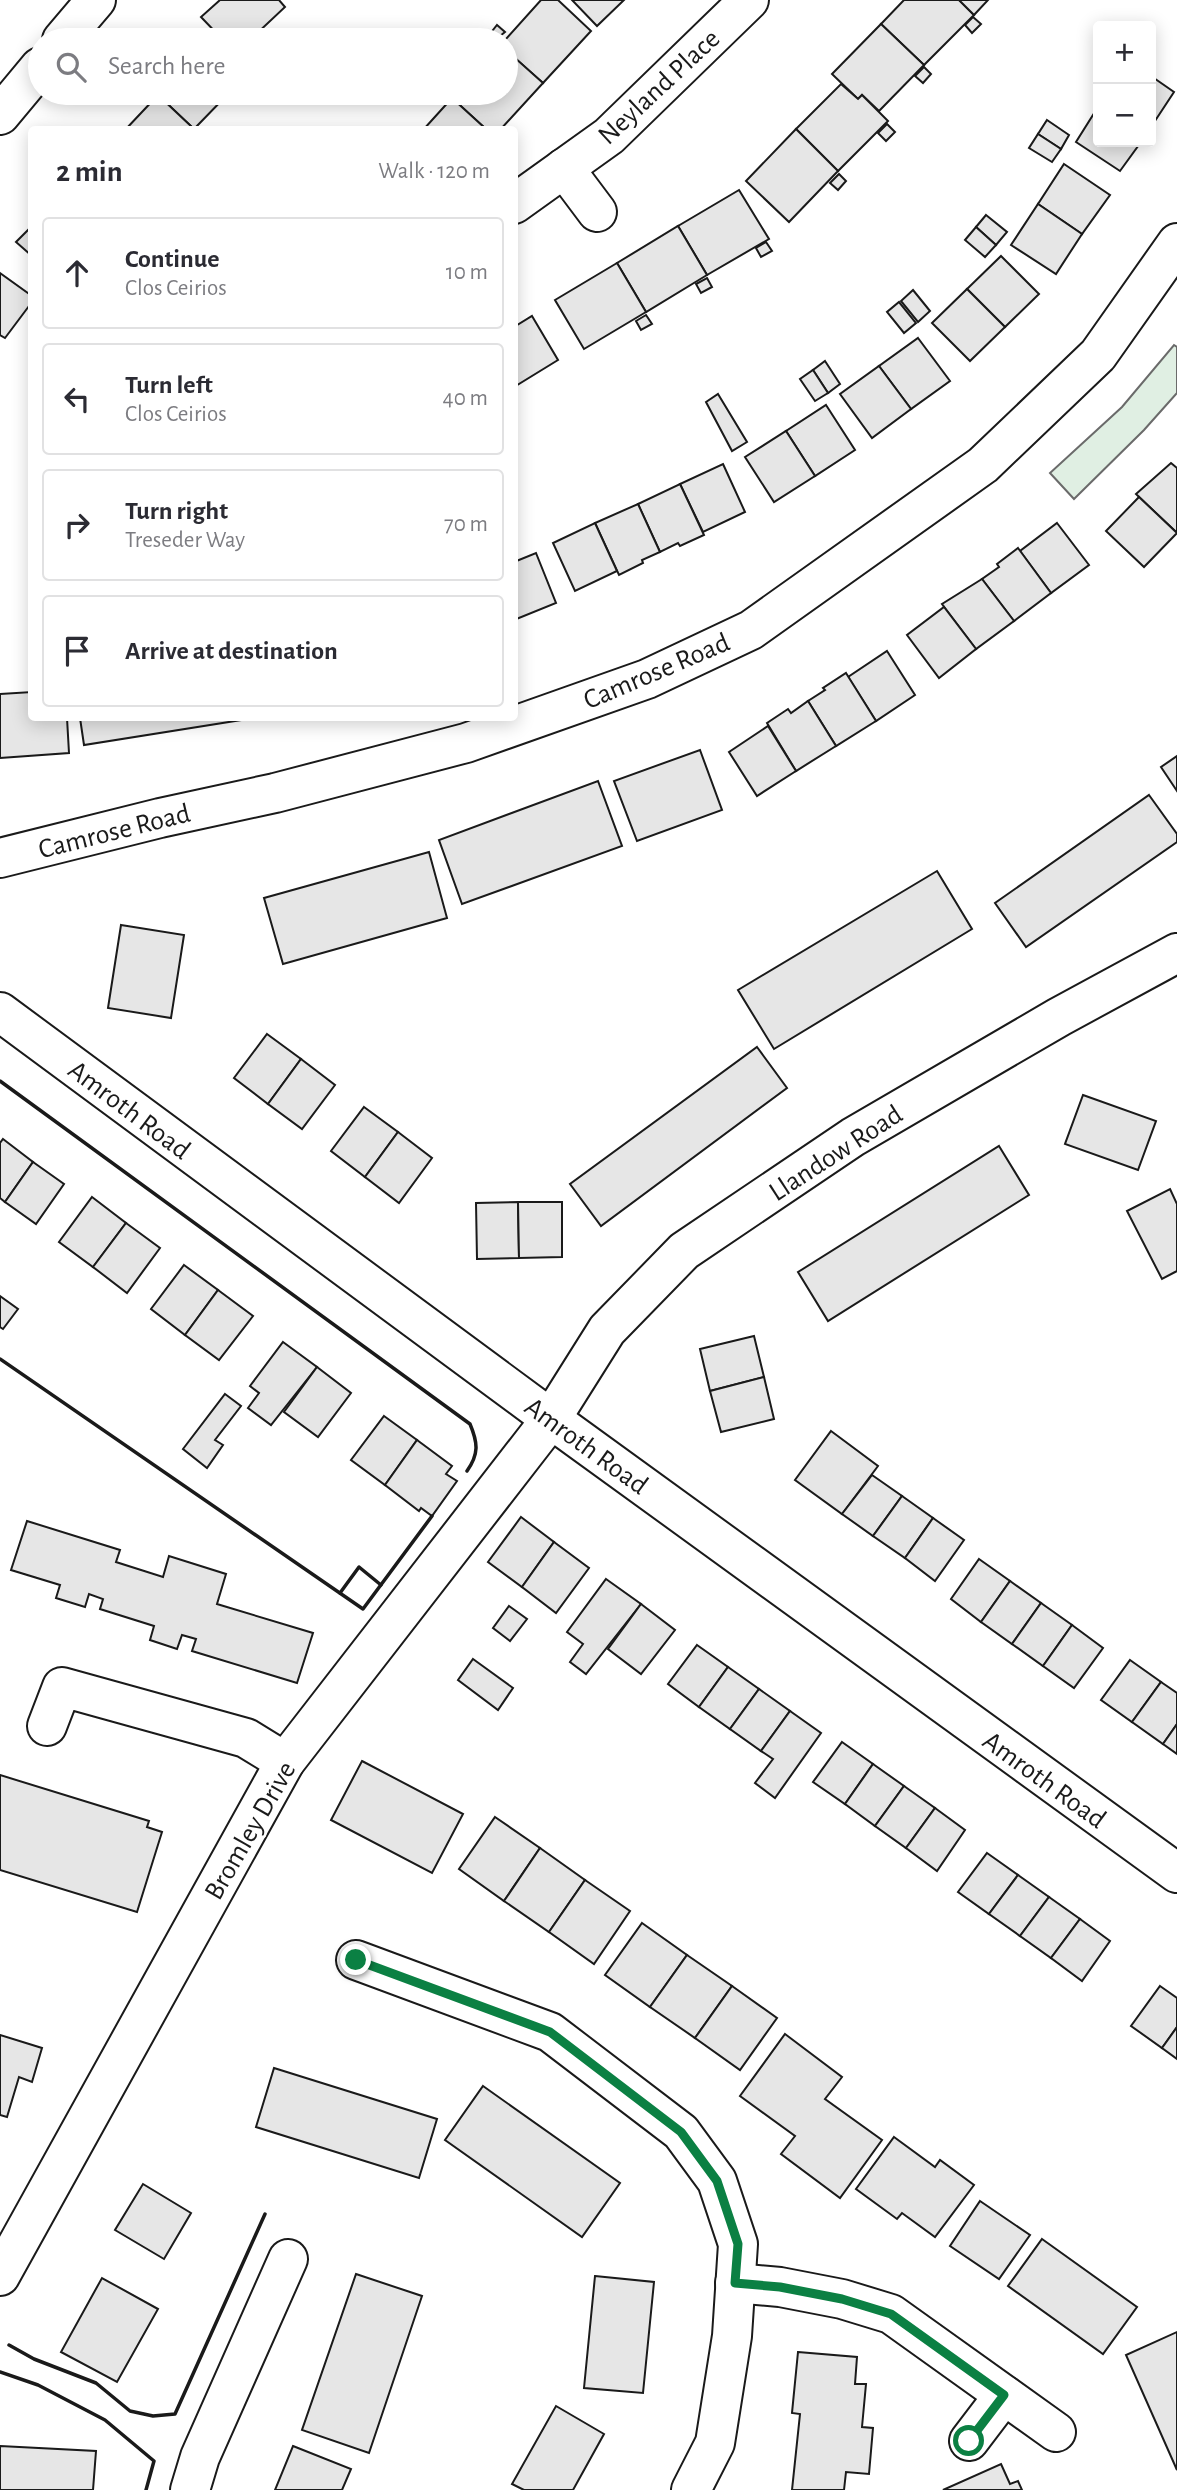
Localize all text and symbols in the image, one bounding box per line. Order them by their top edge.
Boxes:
map controls [1093,21,1156,147]
button: + [1093,21,1156,84]
street label: Neyland Place [593,24,725,150]
search box [28,28,518,105]
icon: search [52,48,90,86]
text: Search here [108,53,226,79]
button: − [1093,84,1156,147]
text: 2 min [56,157,123,187]
text: Walk · 120 m [378,160,490,183]
text: Continue [125,246,220,272]
icon: ahead [58,254,96,292]
text: 10 m [446,261,488,284]
text: Clos Ceirios [125,277,227,300]
text: Turn left [125,372,213,398]
icon: left [58,380,96,418]
text: 40 m [443,387,488,410]
text: Clos Ceirios [125,403,227,426]
text: Turn right [125,498,228,524]
icon: right [58,506,96,544]
text: 70 m [444,513,488,536]
text: Treseder Way [125,529,245,552]
street label: Camrose Road [580,629,734,715]
icon: arrive [58,632,96,670]
text: Arrive at destination [125,638,338,664]
street label: Camrose Road [36,800,193,864]
street label: Amroth Road [63,1056,195,1165]
street label: Llandow Road [764,1100,908,1207]
street label: Amroth Road [519,1393,653,1500]
street label: Amroth Road [977,1727,1111,1834]
street label: Bromley Drive [200,1757,301,1905]
route end [340,1944,371,1975]
route start [953,2425,984,2456]

